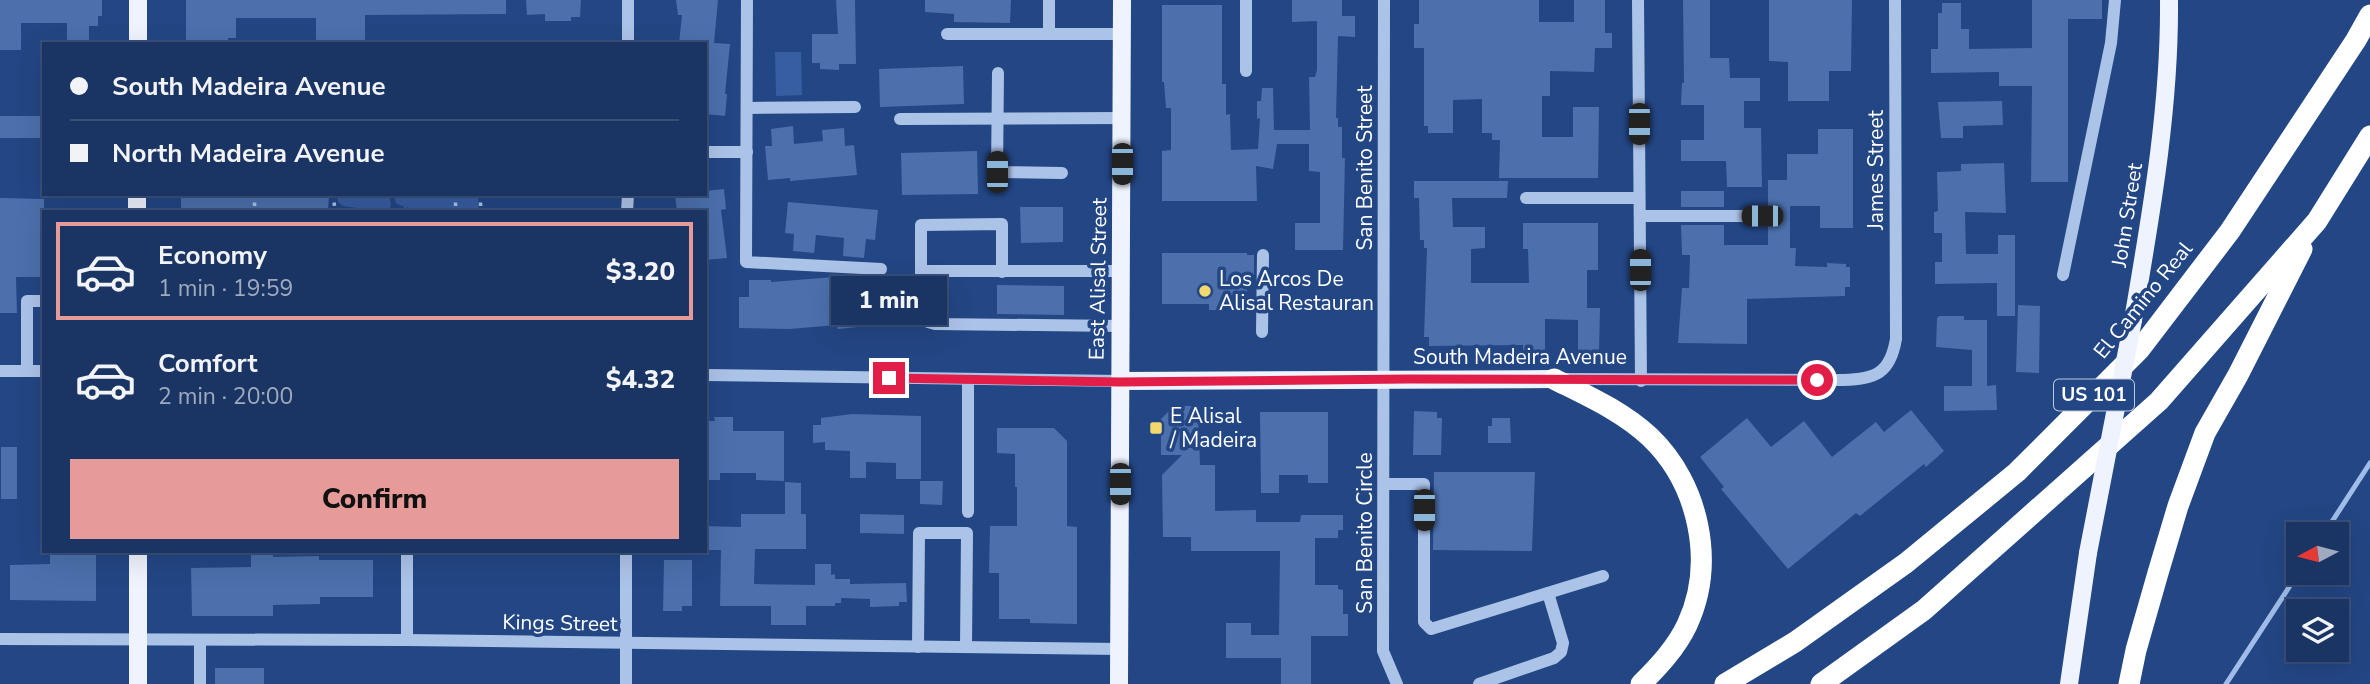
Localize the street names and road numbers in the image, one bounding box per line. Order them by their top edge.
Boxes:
street label: San Benito Street [1351,85,1379,251]
street label: James Street [1862,109,1890,231]
street label: John Street [2105,160,2149,270]
street label: East Alisal Street [1083,197,1113,360]
street label: El Camino Real [2087,235,2199,364]
street label: South Madeira Avenue [1413,343,1627,371]
road number: US 101 [2054,380,2134,410]
street label: San Benito Circle [1351,452,1379,614]
street label: Kings Street [502,608,618,638]

